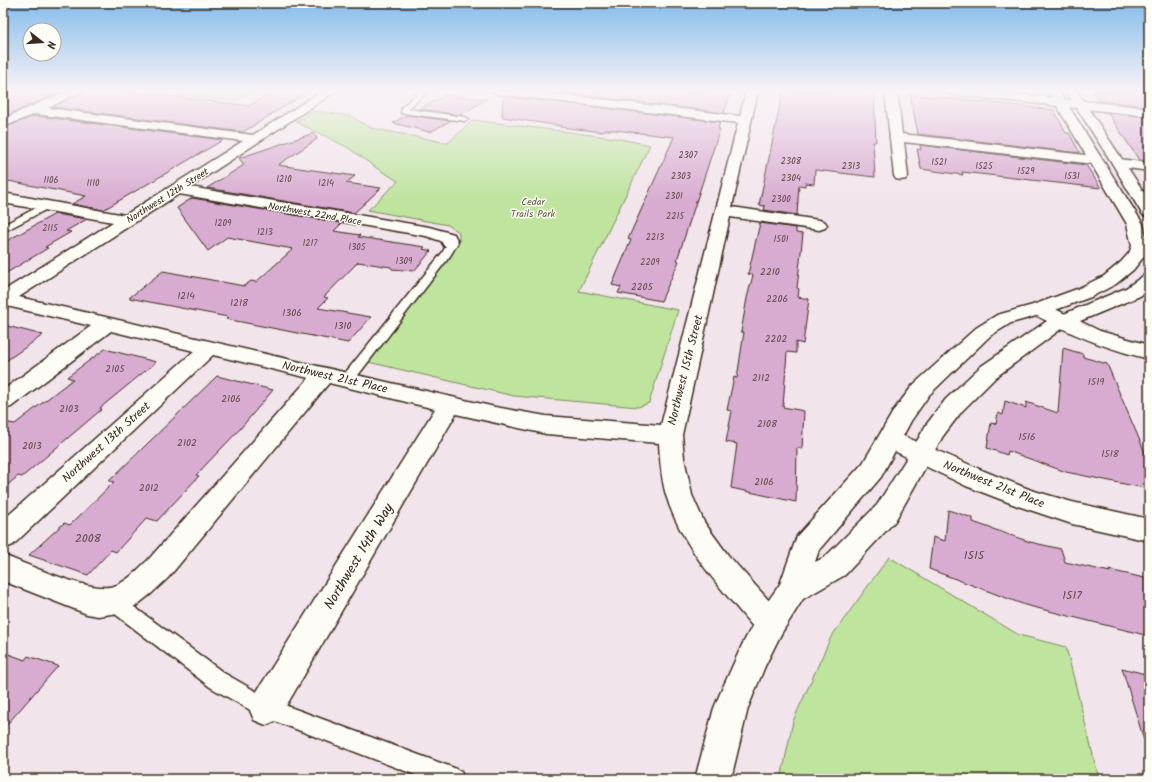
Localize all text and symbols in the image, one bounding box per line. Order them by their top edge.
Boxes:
north arrow [22,22,62,62]
text: N [41,39,60,51]
house number: 2307 [678,148,698,163]
house number: 2308 [781,154,802,169]
house number: 1521 [931,155,947,170]
house number: 2313 [842,159,860,174]
house number: 1525 [975,159,994,174]
street label: Northwest 12th Street [123,164,212,228]
house number: 1529 [1017,164,1035,179]
house number: 2303 [671,169,691,184]
house number: 1531 [1064,169,1080,184]
house number: 2304 [781,171,801,186]
house number: 1210 [276,172,292,187]
house number: 1106 [43,173,59,188]
house number: 1110 [87,176,100,191]
house number: 1214 [318,176,334,191]
house number: 2301 [665,189,683,204]
house number: 2300 [771,192,791,207]
park label: Cedar Trails Park [511,194,556,222]
street label: Northwest 22nd Place [267,198,363,230]
house number: 2215 [666,209,685,224]
house number: 1209 [215,216,232,231]
house number: 2115 [42,221,59,236]
house number: 1213 [257,225,273,240]
house number: 2213 [646,230,664,245]
house number: 1501 [774,232,789,247]
house number: 1217 [302,236,318,251]
house number: 1305 [348,240,367,255]
house number: 1309 [396,254,413,269]
house number: 2209 [640,255,660,270]
house number: 2210 [760,264,780,280]
house number: 2205 [631,279,654,295]
house number: 1214 [177,288,195,304]
house number: 2206 [766,291,788,307]
house number: 1218 [230,295,249,311]
house number: 1306 [282,305,302,321]
street label: Northwest 15th Street [663,313,708,427]
house number: 1310 [335,318,352,334]
house number: 2202 [765,331,787,347]
street label: Northwest 21st Place [280,356,390,399]
house number: 2105 [105,361,125,377]
house number: 2112 [752,370,770,386]
house number: 1519 [1088,374,1104,390]
house number: 2106 [221,391,241,407]
street label: Northwest 13th Street [58,397,155,487]
house number: 2103 [59,401,79,417]
house number: 2108 [757,416,778,432]
house number: 1516 [1018,429,1036,445]
house number: 2102 [177,435,197,451]
house number: 2013 [22,438,42,454]
house number: 1518 [1101,446,1120,462]
street label: Northwest 21st Place [940,455,1048,514]
house number: 2106 [754,474,774,490]
house number: 2012 [139,480,159,496]
street label: Northwest 14th Way [318,499,400,614]
house number: 2008 [75,529,102,548]
house number: 1515 [964,546,986,565]
house number: 1517 [1062,586,1082,605]

